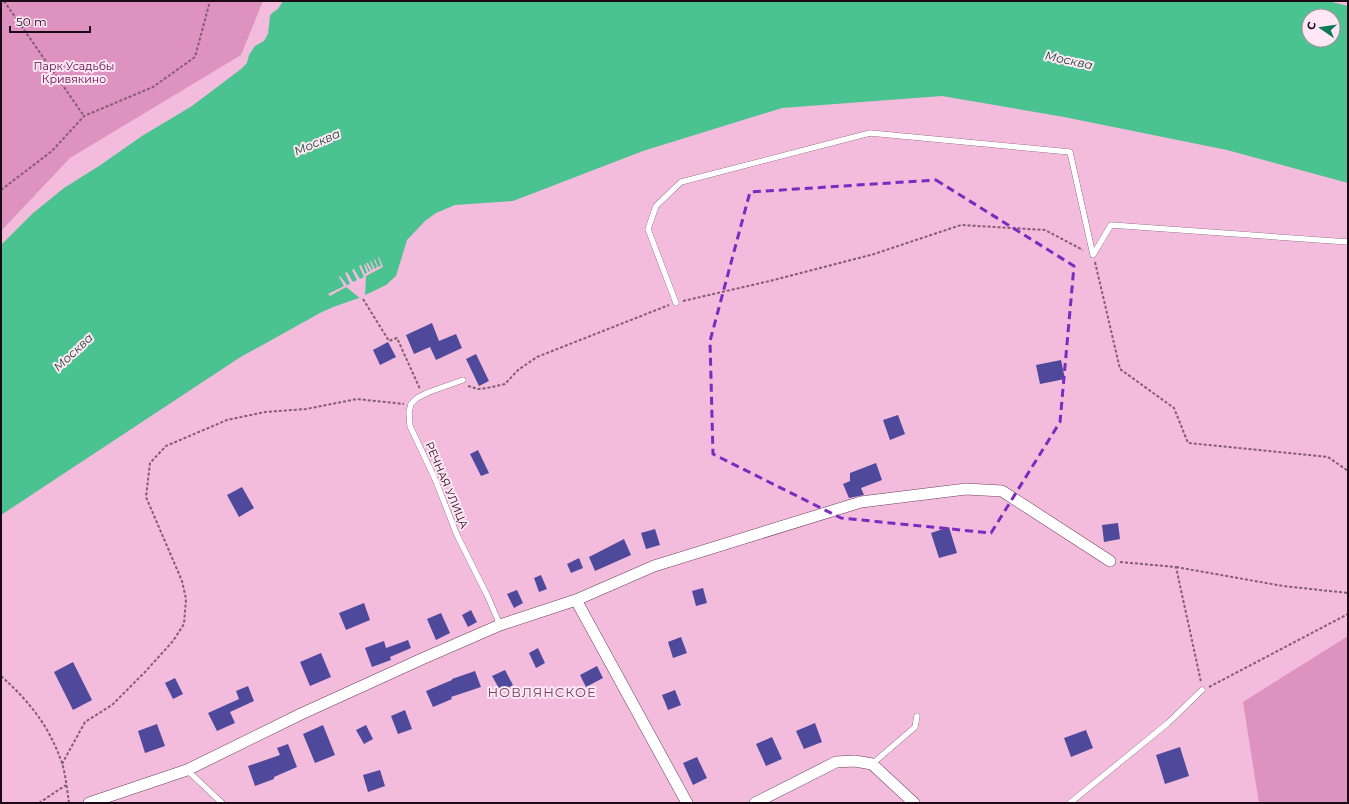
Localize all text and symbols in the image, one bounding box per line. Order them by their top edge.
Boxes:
scale bar [10,8,90,34]
north arrow [1301,8,1341,48]
text: 50 m [16,14,47,29]
text: С [1304,20,1319,31]
water label: Москва [1044,48,1094,72]
park label: Парк Усадьбы Кривякино [33,59,115,86]
water label: Москва [292,126,342,158]
water label: Москва [50,330,96,374]
street label: РЕЧНАЯ УЛИЦА [422,440,472,531]
district label: НОВЛЯНСКОЕ [487,684,597,700]

